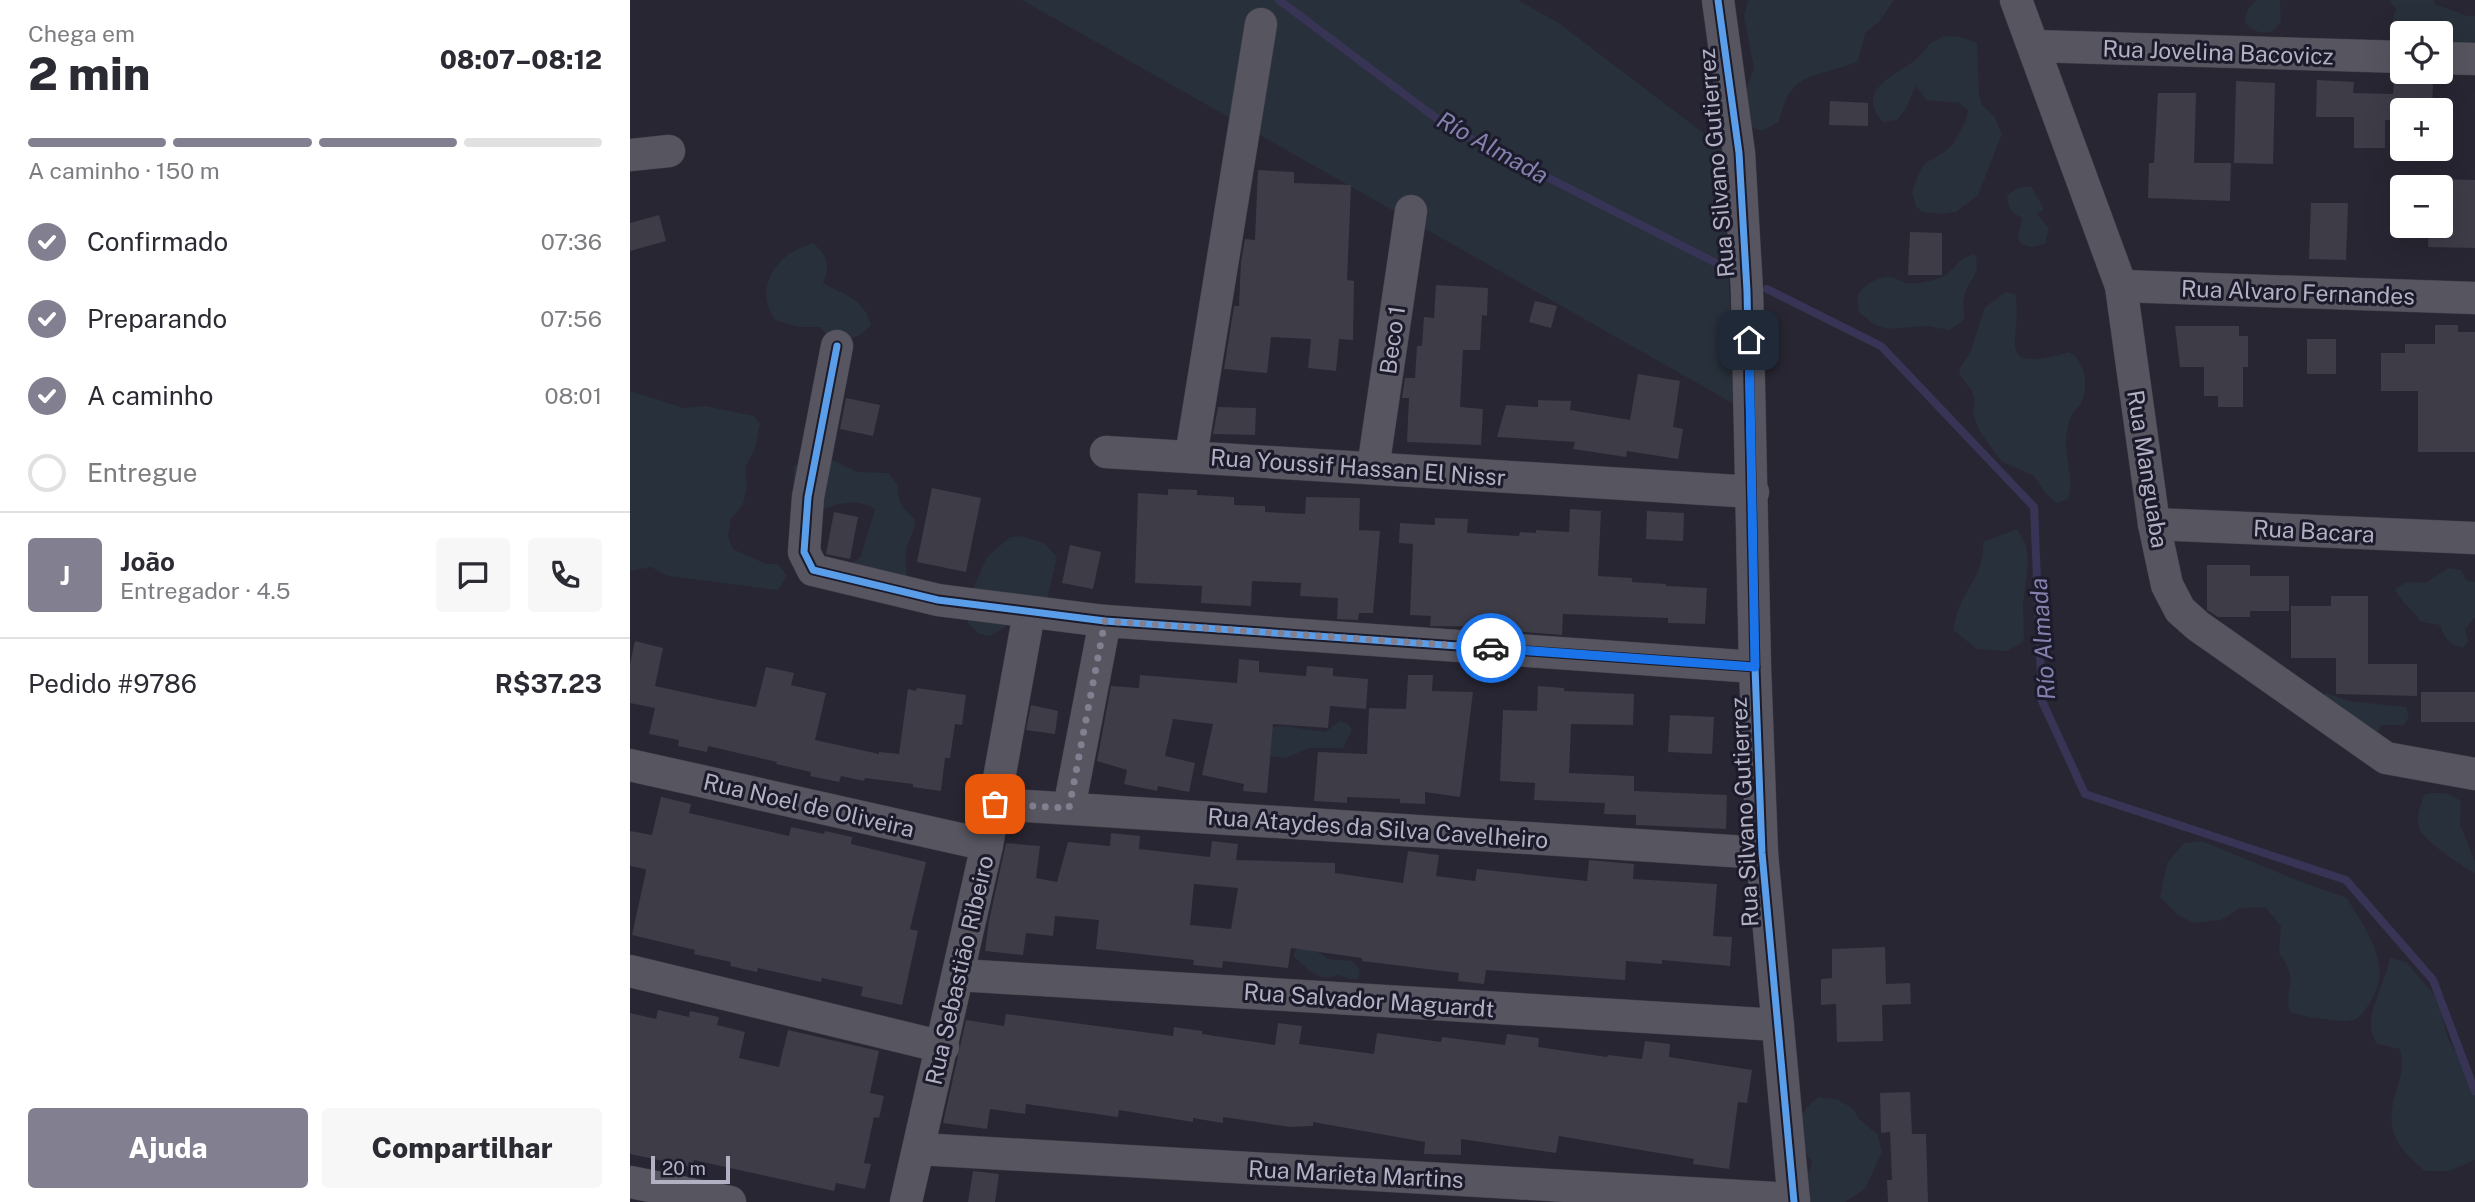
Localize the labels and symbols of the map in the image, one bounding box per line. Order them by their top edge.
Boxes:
street label: Rua Jovelina Bacovicz [2102,34,2334,70]
street label: Rua Silvano Gutierrez [1693,47,1739,279]
water label: Río Almada [1433,105,1553,189]
street label: Rua Alvaro Fernandes [2181,274,2415,310]
street label: Beco 1 [1374,304,1410,376]
pin [1719,310,1779,370]
street label: Rua Manguaba [2122,388,2174,550]
street label: Rua Youssif Hassan El Nissr [1209,443,1507,491]
street label: Rua Bacara [2253,514,2375,548]
water label: Río Almada [2024,577,2060,701]
courier [1456,613,1526,683]
street label: Rua Silvano Gutierrez [1724,696,1764,928]
street label: Rua Noel de Oliveira [701,768,917,842]
pin [965,774,1025,834]
street label: Rua Ataydes da Silva Cavelheiro [1207,803,1549,853]
street label: Rua Sebastião Ribeiro [919,853,999,1087]
street label: Rua Salvador Maguardt [1243,978,1495,1022]
scale bar [651,1153,730,1185]
street label: Rua Marieta Martins [1248,1155,1464,1193]

